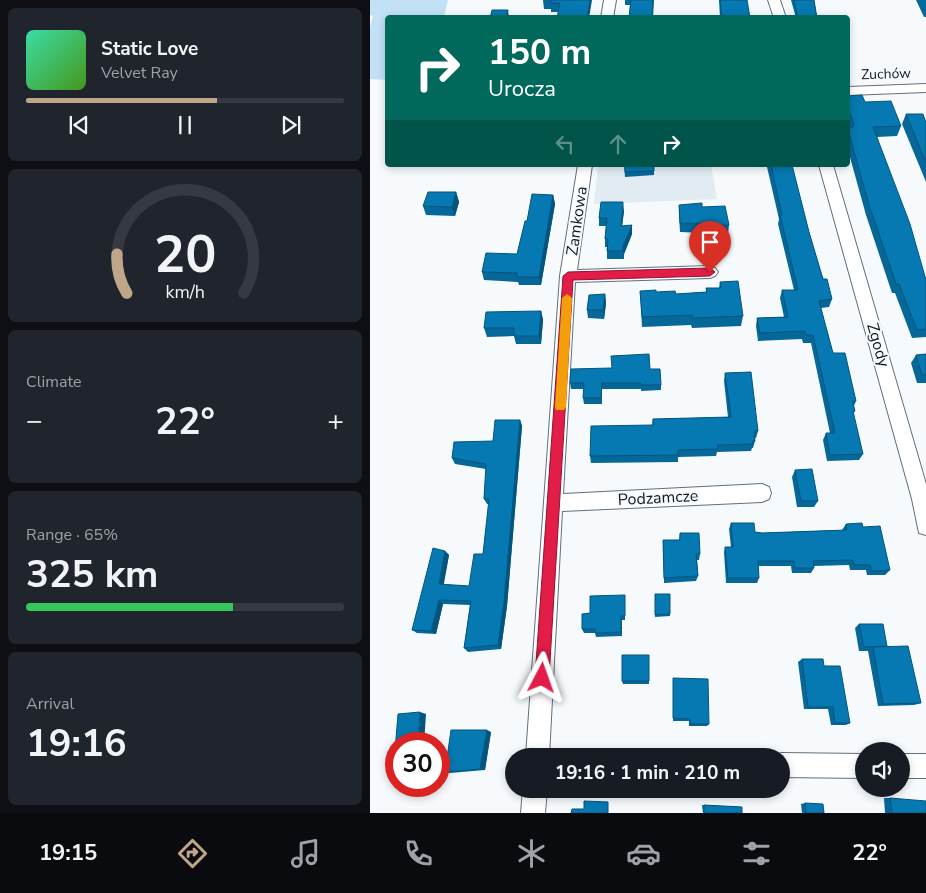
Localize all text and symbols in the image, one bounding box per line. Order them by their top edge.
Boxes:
text: 150 m [488,29,591,76]
icon: right [405,35,470,100]
text: Static Love [101,36,198,62]
text: Velvet Ray [101,62,178,84]
street label: Zuchów [861,64,911,84]
text: Urocza [488,74,556,104]
icon: previous [65,111,93,139]
icon: pause [171,111,199,139]
icon: next [277,111,305,139]
icon: left [551,130,579,158]
icon: ahead [604,130,632,158]
icon: right [657,130,685,158]
street label: Zamkowa [561,185,593,257]
text: 20 [154,219,216,290]
pin [689,221,731,272]
icon: arrive [696,228,724,256]
text: km/h [165,280,205,304]
street label: Zgody [861,320,895,370]
text: Climate [26,371,81,393]
text: 22° [155,396,215,447]
text: − [26,402,43,440]
text: + [327,402,344,440]
street label: Podzamcze [617,485,699,511]
text: Range · 65% [26,524,118,546]
text: 325 km [26,549,158,600]
position arrow [515,651,567,703]
text: Arrival [26,693,74,715]
text: 19:16 [26,718,127,769]
speed limit sign: 30 [385,732,450,797]
map controls [855,742,910,797]
button: sound [855,742,910,797]
text: 19:16 · 1 min · 210 m [555,760,740,786]
icon: directions [175,836,210,871]
icon: music [288,836,323,871]
icon: phone [401,836,436,871]
icon: climate [514,836,549,871]
icon: car [626,836,661,871]
icon: filters [739,836,774,871]
text: 19:15 [39,838,97,868]
text: 22° [852,838,887,868]

